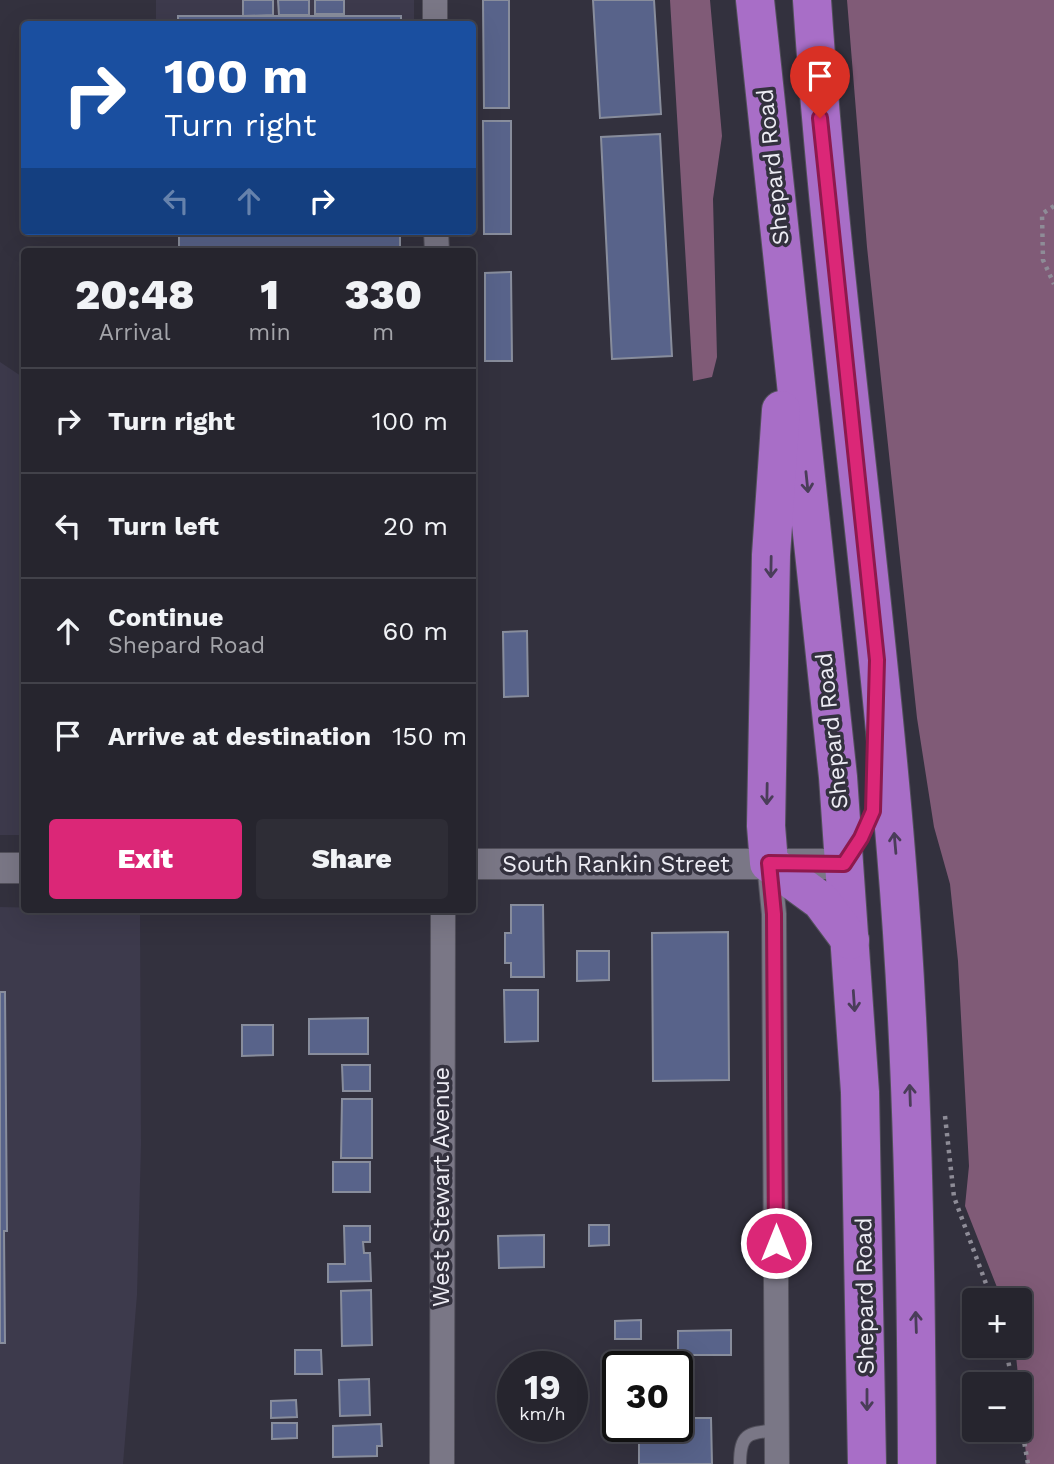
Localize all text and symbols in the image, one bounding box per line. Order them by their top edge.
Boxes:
pin [790,46,850,118]
text: 100 m [164,47,308,105]
icon: right [49,49,140,140]
icon: arrive [801,57,839,95]
street label: Shepard Road [751,87,795,247]
text: Turn right [164,106,316,144]
icon: left [157,182,195,220]
icon: ahead [230,182,268,220]
icon: right [303,182,341,220]
text: 20:48 [75,270,194,319]
text: 1 [260,270,279,319]
text: 330 [345,270,422,319]
text: Arrival [99,319,171,346]
text: min [248,319,291,346]
text: m [372,319,394,346]
icon: right [49,402,87,440]
text: Turn right [108,406,235,436]
text: 100 m [372,406,448,436]
one-way arrow [800,470,813,493]
icon: left [49,507,87,545]
text: Turn left [108,511,219,541]
text: 20 m [383,511,448,541]
one-way arrow [764,555,778,578]
text: Continue [108,602,224,632]
icon: ahead [49,612,87,650]
text: 60 m [382,616,448,646]
text: Shepard Road [108,632,265,659]
street label: Shepard Road [810,651,854,811]
icon: arrive [49,717,87,755]
text: Arrive at destination [108,721,371,751]
text: 150 m [392,721,467,751]
one-way arrow [760,783,774,806]
button: Exit [49,819,242,899]
button: Share [256,819,448,899]
one-way arrow [889,832,902,855]
street label: South Rankin Street [502,851,730,878]
one-way arrow [848,990,861,1012]
street label: West Stewart Avenue [428,1067,455,1307]
one-way arrow [903,1084,916,1107]
position arrow [739,1206,813,1280]
street label: Shepard Road [850,1217,880,1375]
map controls [962,1288,1032,1442]
button: + [962,1288,1032,1358]
one-way arrow [910,1311,923,1334]
speed limit sign: 30 [602,1351,693,1442]
text: 19 [524,1366,561,1408]
button: − [962,1372,1032,1442]
one-way arrow [860,1388,874,1411]
text: km/h [519,1403,566,1424]

